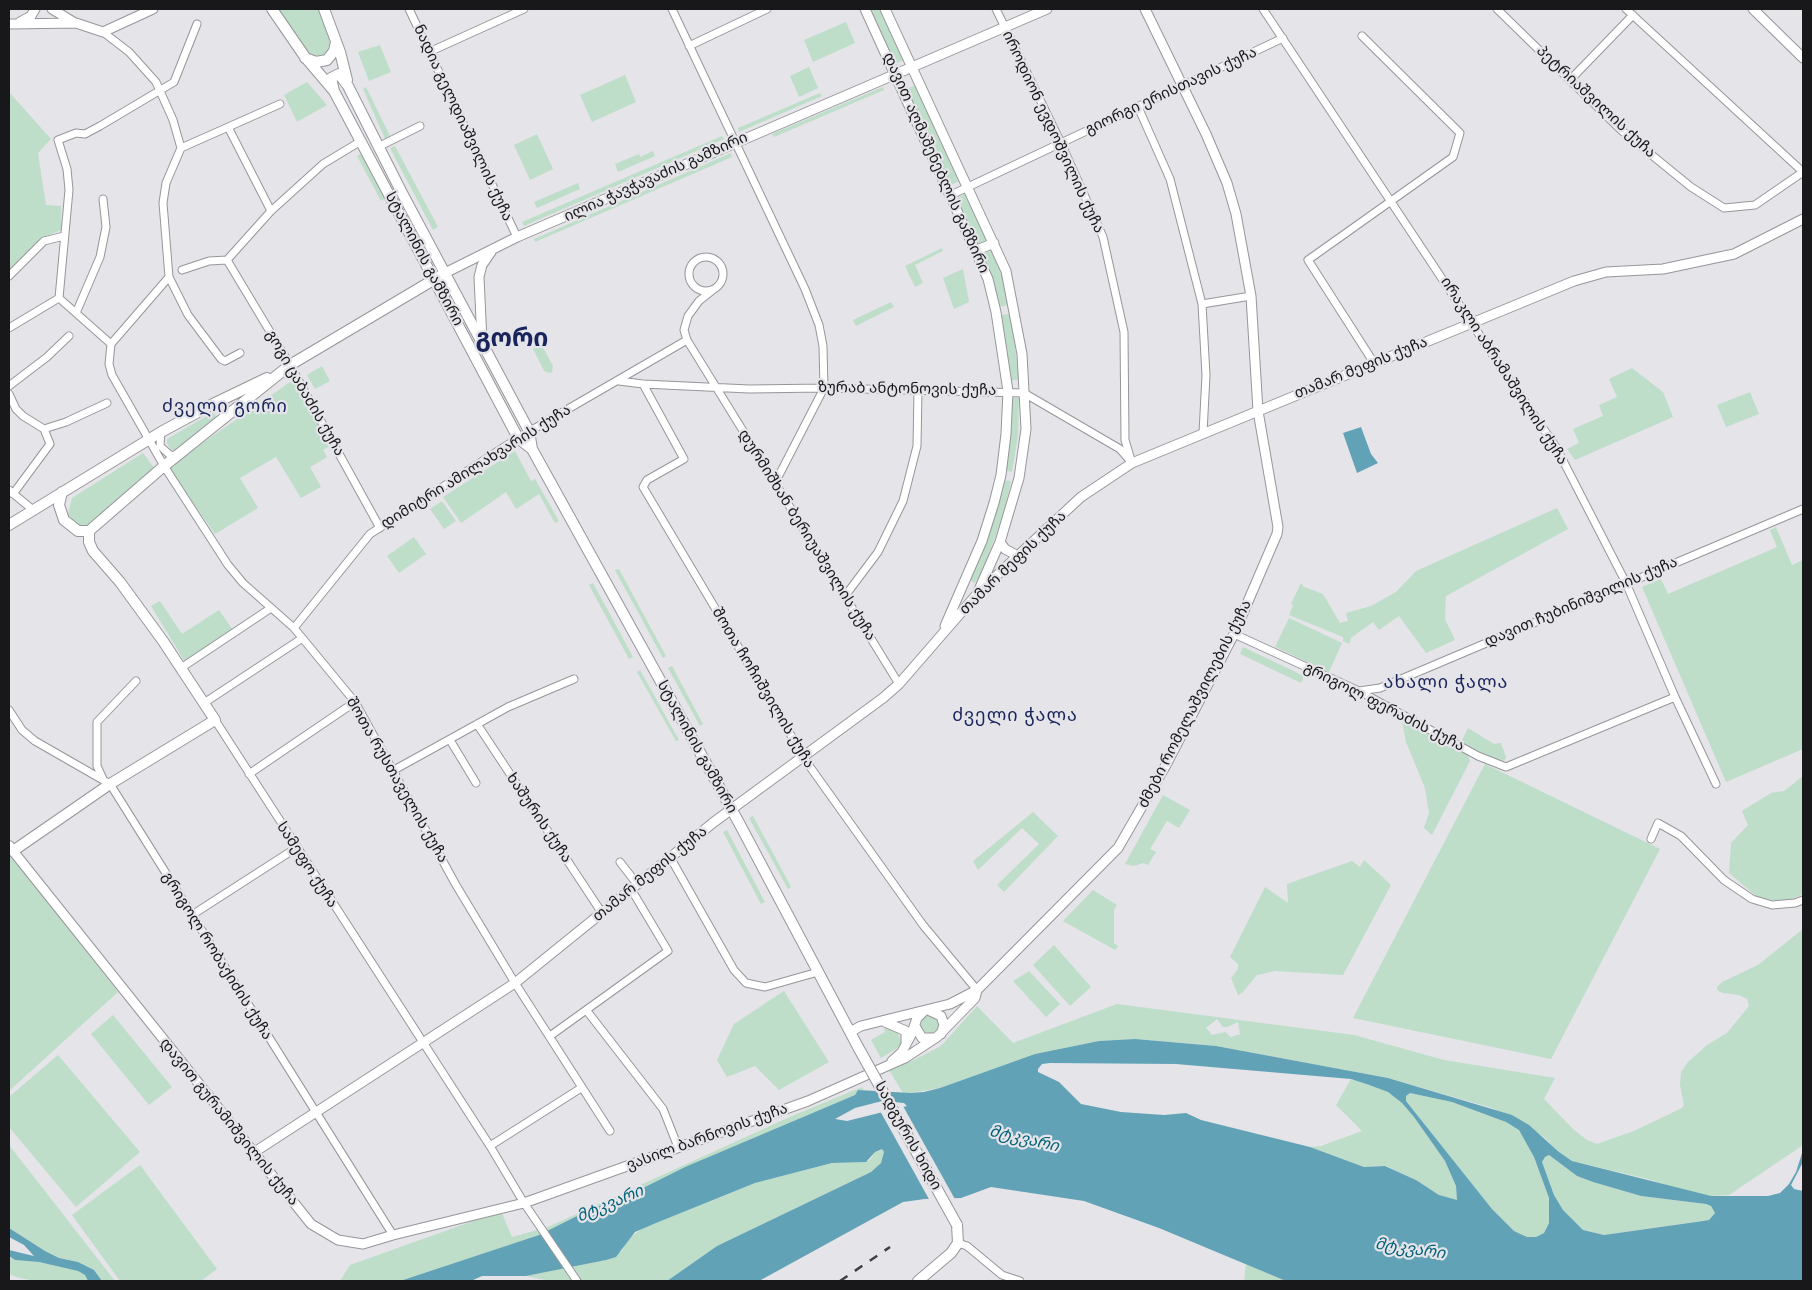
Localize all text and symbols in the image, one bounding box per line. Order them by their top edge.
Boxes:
street label: ნადია გელდიაშვილის ქუჩა [410,22,516,224]
street label: იროდიონ ევდოშვილის ქუჩა [998,28,1108,236]
street label: პეტრიაშვილის ქუჩა [1533,42,1659,162]
street label: გიორგი ერისთავის ქუჩა [1082,43,1260,139]
street label: დავით აღმაშენებლის გამზირი [879,50,993,276]
street label: ილია ჭავჭავაძის გამზირი [561,128,751,226]
street label: სტალინის გამზირი [381,189,467,329]
street label: ირაკლი აბრამაშვილის ქუჩა [1437,274,1571,468]
district label: გორი [476,324,548,354]
street label: გოგი ცაბაძის ქუჩა [262,327,348,459]
street label: თამარ მეფის ქუჩა [1292,333,1430,403]
street label: ზურაბ ანტონოვის ქუჩა [818,378,996,400]
district label: ძველი გორი [161,396,289,418]
street label: დიმიტრი ამილახვარის ქუჩა [378,401,574,533]
street label: დურმიშხან ბერიუაშვილის ქუჩა [734,426,880,644]
street label: თამარ მეფის ქუჩა [956,507,1070,619]
street label: დავით ჩუბინიშვილის ქუჩა [1482,553,1680,651]
street label: ძმები რომელაშვილების ქუჩა [1135,597,1255,811]
street label: შოთა ჩოჩიშვილის ქუჩა [708,605,818,771]
street label: გრიგოლ ფერაძის ქუჩა [1301,659,1467,755]
district label: ახალი ჭალა [1382,672,1510,694]
street label: სტალინის გამზირი [653,678,741,816]
street label: შოთა რუსთაველის ქუჩა [342,694,452,866]
district label: ძველი ჭალა [951,705,1079,727]
street label: ხაშურის ქუჩა [502,770,576,866]
street label: სამეფო ქუჩა [273,819,341,911]
street label: თამარ მეფის ქუჩა [589,822,711,926]
street label: გრიგოლ რობაქიძის ქუჩა [158,869,276,1043]
street label: დავით გურამიშვილის ქუჩა [156,1035,302,1209]
street label: სადგურის ხიდი [871,1079,945,1193]
street label: ვასილ ბარნოვის ქუჩა [624,1099,790,1175]
water label: მტკვარი [987,1122,1061,1156]
water label: მტკვარი [574,1181,646,1227]
water label: მტკვარი [1374,1235,1446,1263]

